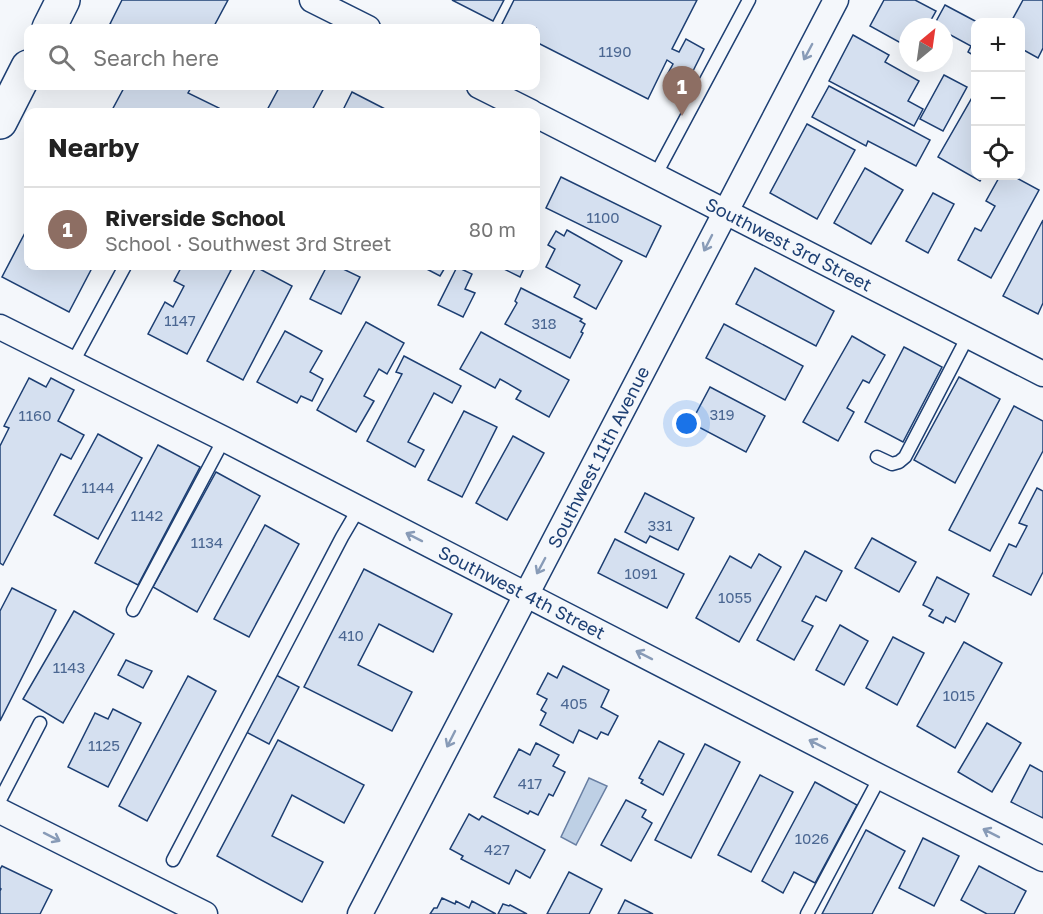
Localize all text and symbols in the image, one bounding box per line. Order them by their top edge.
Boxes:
north arrow [899,18,953,72]
map controls [971,18,1025,180]
button: + [971,18,1025,72]
search box [24,24,540,90]
icon: search [45,41,78,74]
house number: 1190 [599,42,631,60]
one-way arrow [802,43,814,61]
text: Search here [93,44,219,71]
pin: 1 [662,66,702,116]
button: − [971,72,1025,126]
button: locate [971,126,1025,180]
text: Nearby [48,132,139,163]
street label: Southwest 3rd Street [702,193,876,295]
text: Riverside School [105,204,285,231]
house number: 1100 [586,208,620,226]
text: 1 [62,217,73,241]
text: 80 m [469,217,516,241]
text: School · Southwest 3rd Street [105,231,391,255]
one-way arrow [702,234,714,252]
house number: 1147 [164,311,196,329]
house number: 318 [531,314,557,332]
street label: Southwest 11th Avenue [543,362,653,552]
house number: 319 [709,405,735,423]
house number: 1160 [19,406,51,424]
your location [672,409,701,438]
house number: 1144 [82,478,114,496]
house number: 1142 [131,506,163,524]
house number: 331 [648,516,672,534]
one-way arrow [406,531,424,542]
house number: 1134 [191,533,223,551]
street label: Southwest 4th Street [435,540,609,644]
one-way arrow [535,556,547,574]
house number: 1091 [625,564,657,582]
house number: 1055 [718,588,752,606]
house number: 410 [338,626,364,644]
one-way arrow [635,649,653,660]
house number: 1143 [53,658,85,676]
house number: 1015 [943,686,975,704]
house number: 405 [560,694,588,712]
one-way arrow [445,729,457,747]
house number: 1125 [88,736,120,754]
one-way arrow [809,738,826,750]
house number: 417 [518,774,542,792]
one-way arrow [982,826,1000,838]
house number: 1026 [795,829,829,847]
one-way arrow [43,832,61,843]
house number: 427 [484,840,510,858]

